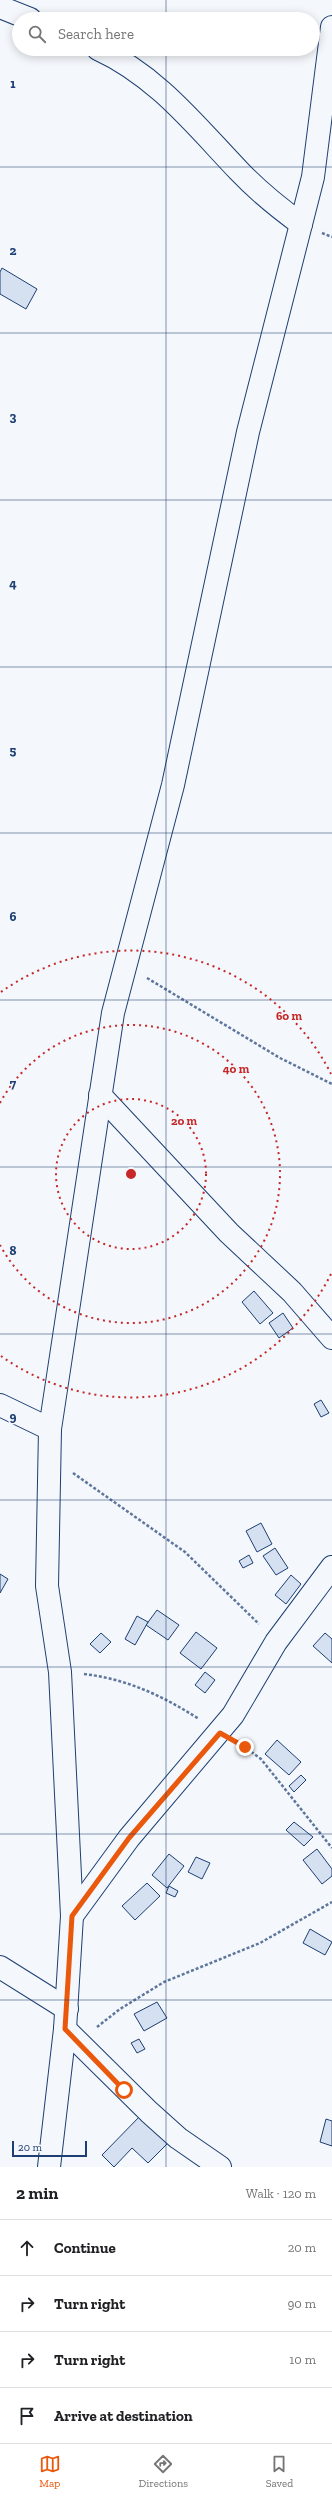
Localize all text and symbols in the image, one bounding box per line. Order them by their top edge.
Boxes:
search box [12,12,320,56]
icon: search [26,23,48,45]
text: Search here [58,25,134,43]
text: 1 [10,76,16,91]
text: 2 [10,243,17,258]
text: 3 [10,409,17,424]
text: 4 [9,576,17,591]
text: 5 [10,743,17,758]
text: 6 [10,909,17,924]
text: 60 m [276,1009,303,1023]
text: 40 m [223,1062,250,1076]
text: 7 [10,1076,17,1091]
text: 20 m [171,1114,198,1128]
centre of rings [124,1167,138,1181]
text: 8 [9,1243,17,1258]
text: 9 [10,1409,17,1424]
route end [236,1738,254,1756]
route start [115,2081,133,2099]
scale bar [12,2139,87,2158]
text: 20 m [18,2141,42,2154]
text: 2 min [16,2183,58,2203]
text: Walk · 120 m [246,2186,316,2201]
icon: ahead [16,2237,38,2259]
text: Continue [54,2239,116,2257]
text: 20 m [288,2240,316,2255]
icon: right [16,2293,38,2315]
text: Turn right [54,2295,125,2313]
text: 90 m [287,2296,316,2311]
icon: right [16,2349,38,2371]
text: Turn right [54,2351,125,2369]
text: 10 m [289,2352,316,2367]
icon: arrive [16,2405,38,2427]
text: Arrive at destination [54,2407,193,2425]
tab: Map [39,2453,61,2490]
tab: Directions [138,2453,188,2490]
tab: Saved [266,2453,293,2490]

